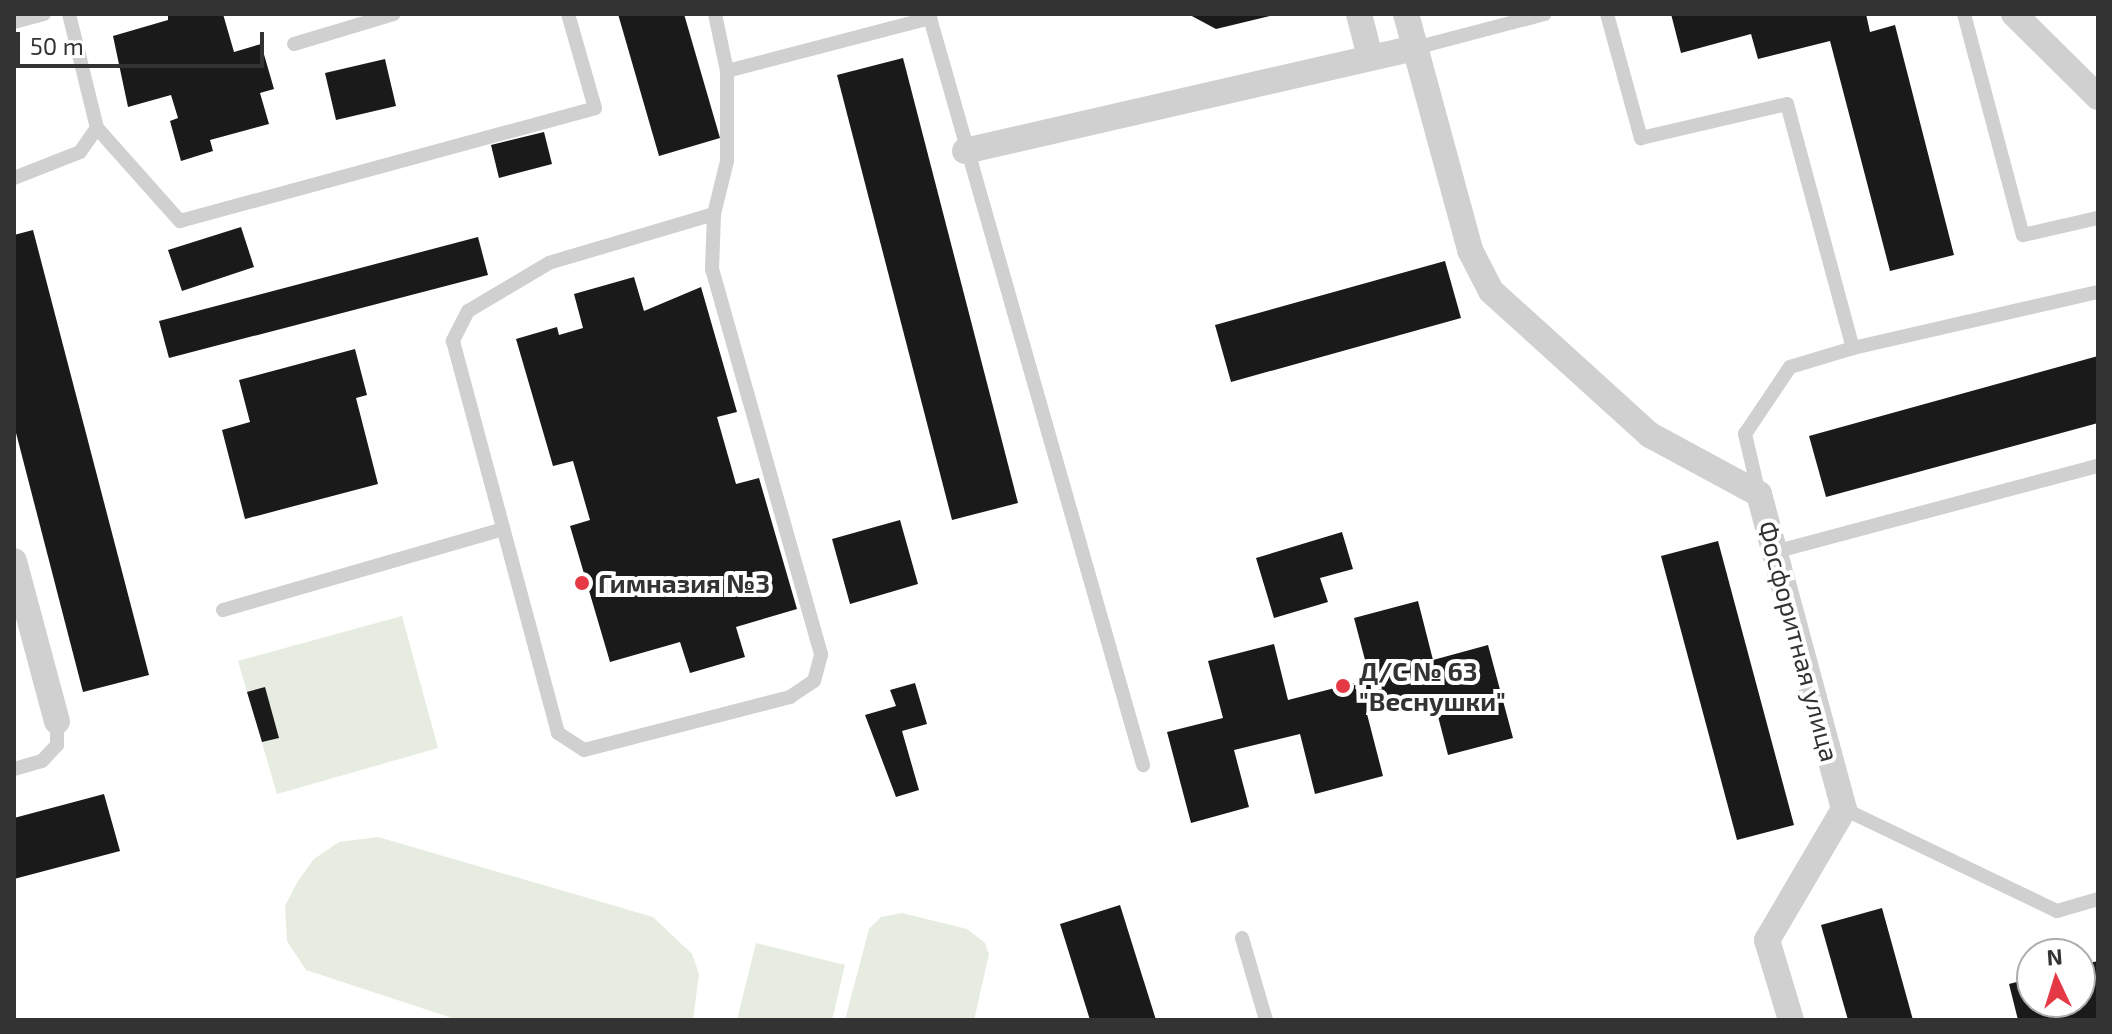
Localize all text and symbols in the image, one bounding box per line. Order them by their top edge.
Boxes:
scale bar [20,16,268,66]
text: 50 m [30,31,84,60]
street label: Фосфоритная улица [1752,517,1846,765]
place label: Гимназия №3 [598,567,770,599]
marker: Гимназия №3 [573,574,591,592]
place label: Д/С № 63 "Веснушки" [1359,655,1506,716]
marker: Д/С № 63 "Веснушки" [1334,677,1352,695]
north arrow [2016,938,2096,1018]
text: N [2046,943,2063,970]

